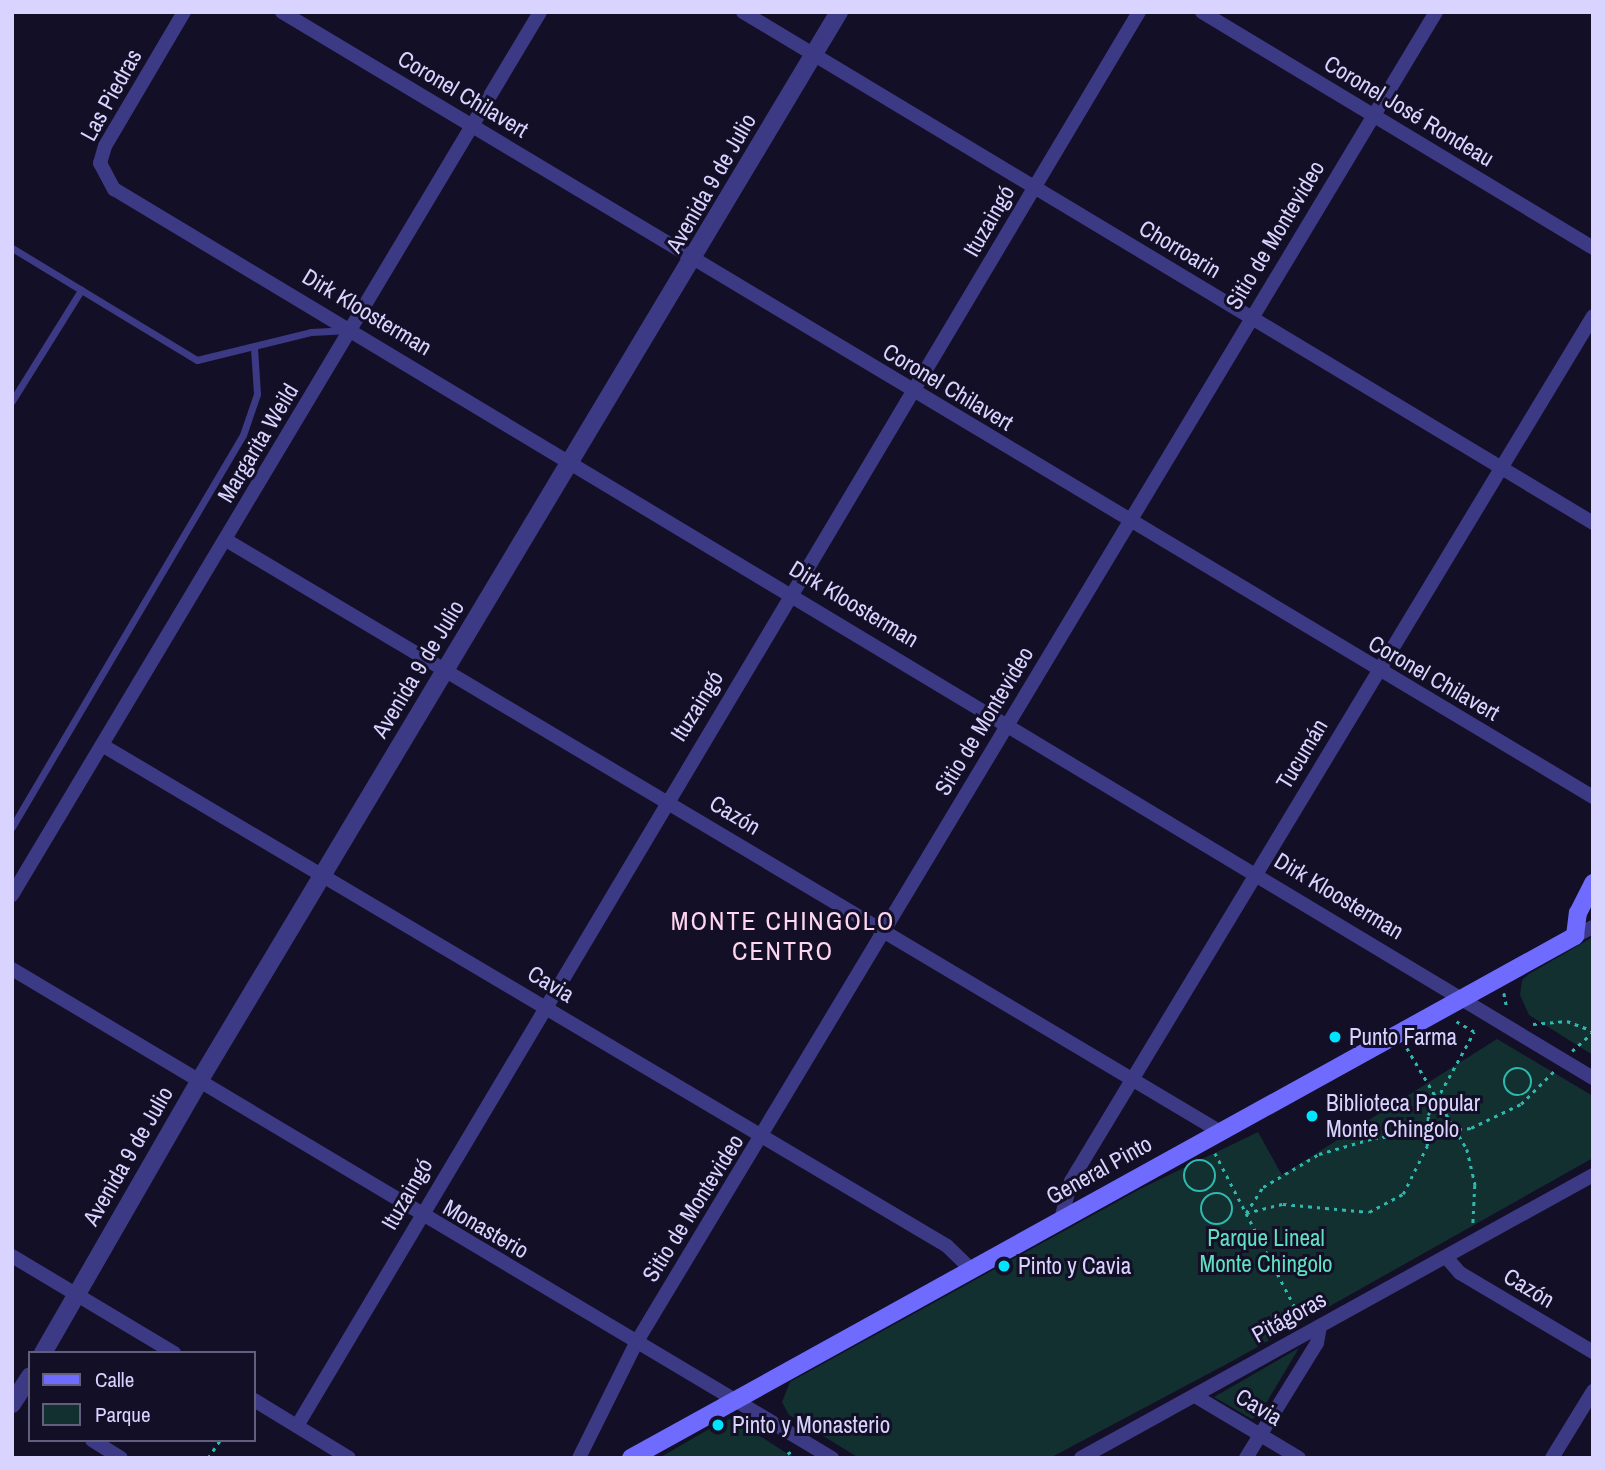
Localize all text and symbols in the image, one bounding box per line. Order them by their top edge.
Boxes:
street label: Las Piedras [75,44,147,146]
street label: Coronel Chilavert [393,44,533,144]
street label: Coronel José Rondeau [1319,49,1499,173]
street label: Avenida 9 de Julio [660,109,762,257]
street label: Sitio de Montevideo [1220,156,1330,314]
street label: Ituzaingó [958,180,1020,262]
street label: Chorroarin [1134,214,1226,284]
street label: Dirk Kloosterman [297,263,437,361]
street label: Coronel Chilavert [878,337,1018,437]
street label: Margarita Weild [212,379,304,507]
street label: Dirk Kloosterman [784,555,924,653]
street label: Avenida 9 de Julio [366,595,470,743]
street label: Coronel Chilavert [1364,629,1504,727]
street label: Sitio de Montevideo [929,642,1039,800]
street label: Ituzaingó [665,666,729,746]
street label: Tucumán [1270,714,1334,794]
street label: Cazón [705,789,765,841]
street label: Dirk Kloosterman [1269,847,1409,945]
district label: MONTE CHINGOLO CENTRO [672,905,894,967]
street label: Cavia [523,959,579,1009]
place label: Punto Farma [1349,1023,1457,1051]
marker: Punto Farma [1327,1029,1343,1045]
street label: Avenida 9 de Julio [77,1082,179,1230]
place label: Biblioteca Popular Monte Chingolo [1326,1089,1480,1143]
marker: Biblioteca Popular Monte Chingolo [1304,1108,1320,1124]
street label: Sitio de Montevideo [637,1129,749,1287]
street label: General Pinto [1041,1130,1157,1210]
street label: Ituzaingó [376,1153,438,1235]
street label: Monasterio [438,1193,534,1265]
park label: Parque Lineal Monte Chingolo [1199,1224,1333,1278]
place label: Pinto y Cavia [1018,1252,1131,1280]
marker: Pinto y Cavia [996,1258,1012,1274]
street label: Cazón [1499,1262,1559,1314]
street label: Pitágoras [1247,1285,1331,1349]
legend [28,1351,256,1442]
text: Calle [95,1365,134,1394]
street label: Cavia [1231,1382,1287,1432]
text: Parque [95,1400,151,1429]
place label: Pinto y Monasterio [732,1411,890,1439]
marker: Pinto y Monasterio [710,1417,726,1433]

